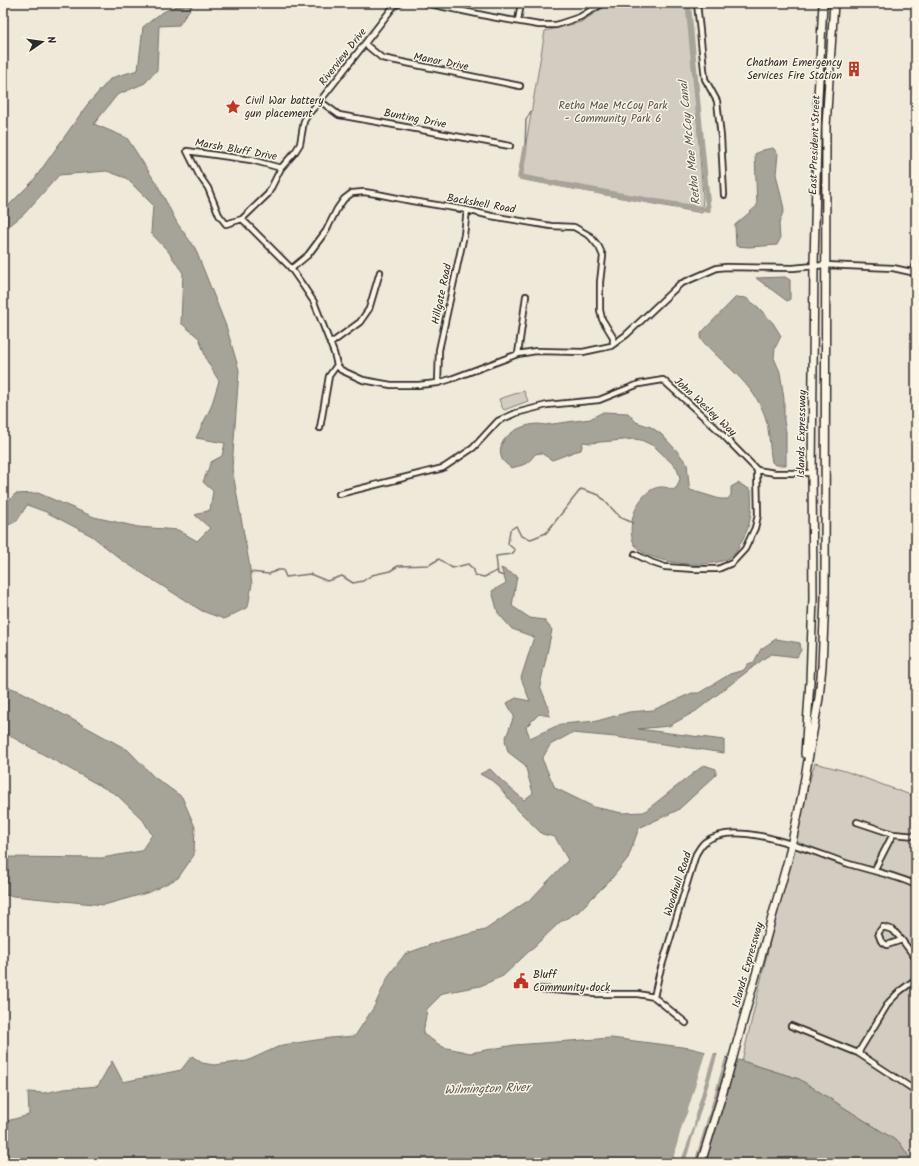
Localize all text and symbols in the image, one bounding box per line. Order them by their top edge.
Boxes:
north arrow [22,22,62,62]
street label: Riverview Drive [315,24,371,90]
text: N [41,35,60,45]
street label: Manor Drive [412,48,470,76]
place label: Chatham Emergency Services Fire Station [746,54,843,85]
building icon: Chatham Emergency Services Fire Station [845,60,863,78]
water label: Retha Mae McCoy Canal [674,78,706,206]
place label: Civil War battery gun placement [244,92,324,123]
street label: East President Street [804,94,826,195]
park label: Retha Mae McCoy Park - Community Park 6 [559,97,668,128]
place icon: Civil War battery gun placement [224,98,242,116]
street label: Bunting Drive [382,104,448,134]
street label: Marsh Bluff Drive [194,134,279,166]
street label: Backshell Road [445,189,517,219]
street label: Hillgate Road [427,262,457,326]
street label: John Wesley Way [669,373,741,442]
street label: Islands Expressway [792,389,812,478]
street label: Woodhull Road [659,849,697,919]
street label: Islands Expressway [727,919,769,1010]
place label: Bluff Community dock [533,966,611,997]
public building icon: Bluff Community dock [512,972,530,990]
water label: Wilmington River [444,1078,533,1100]

